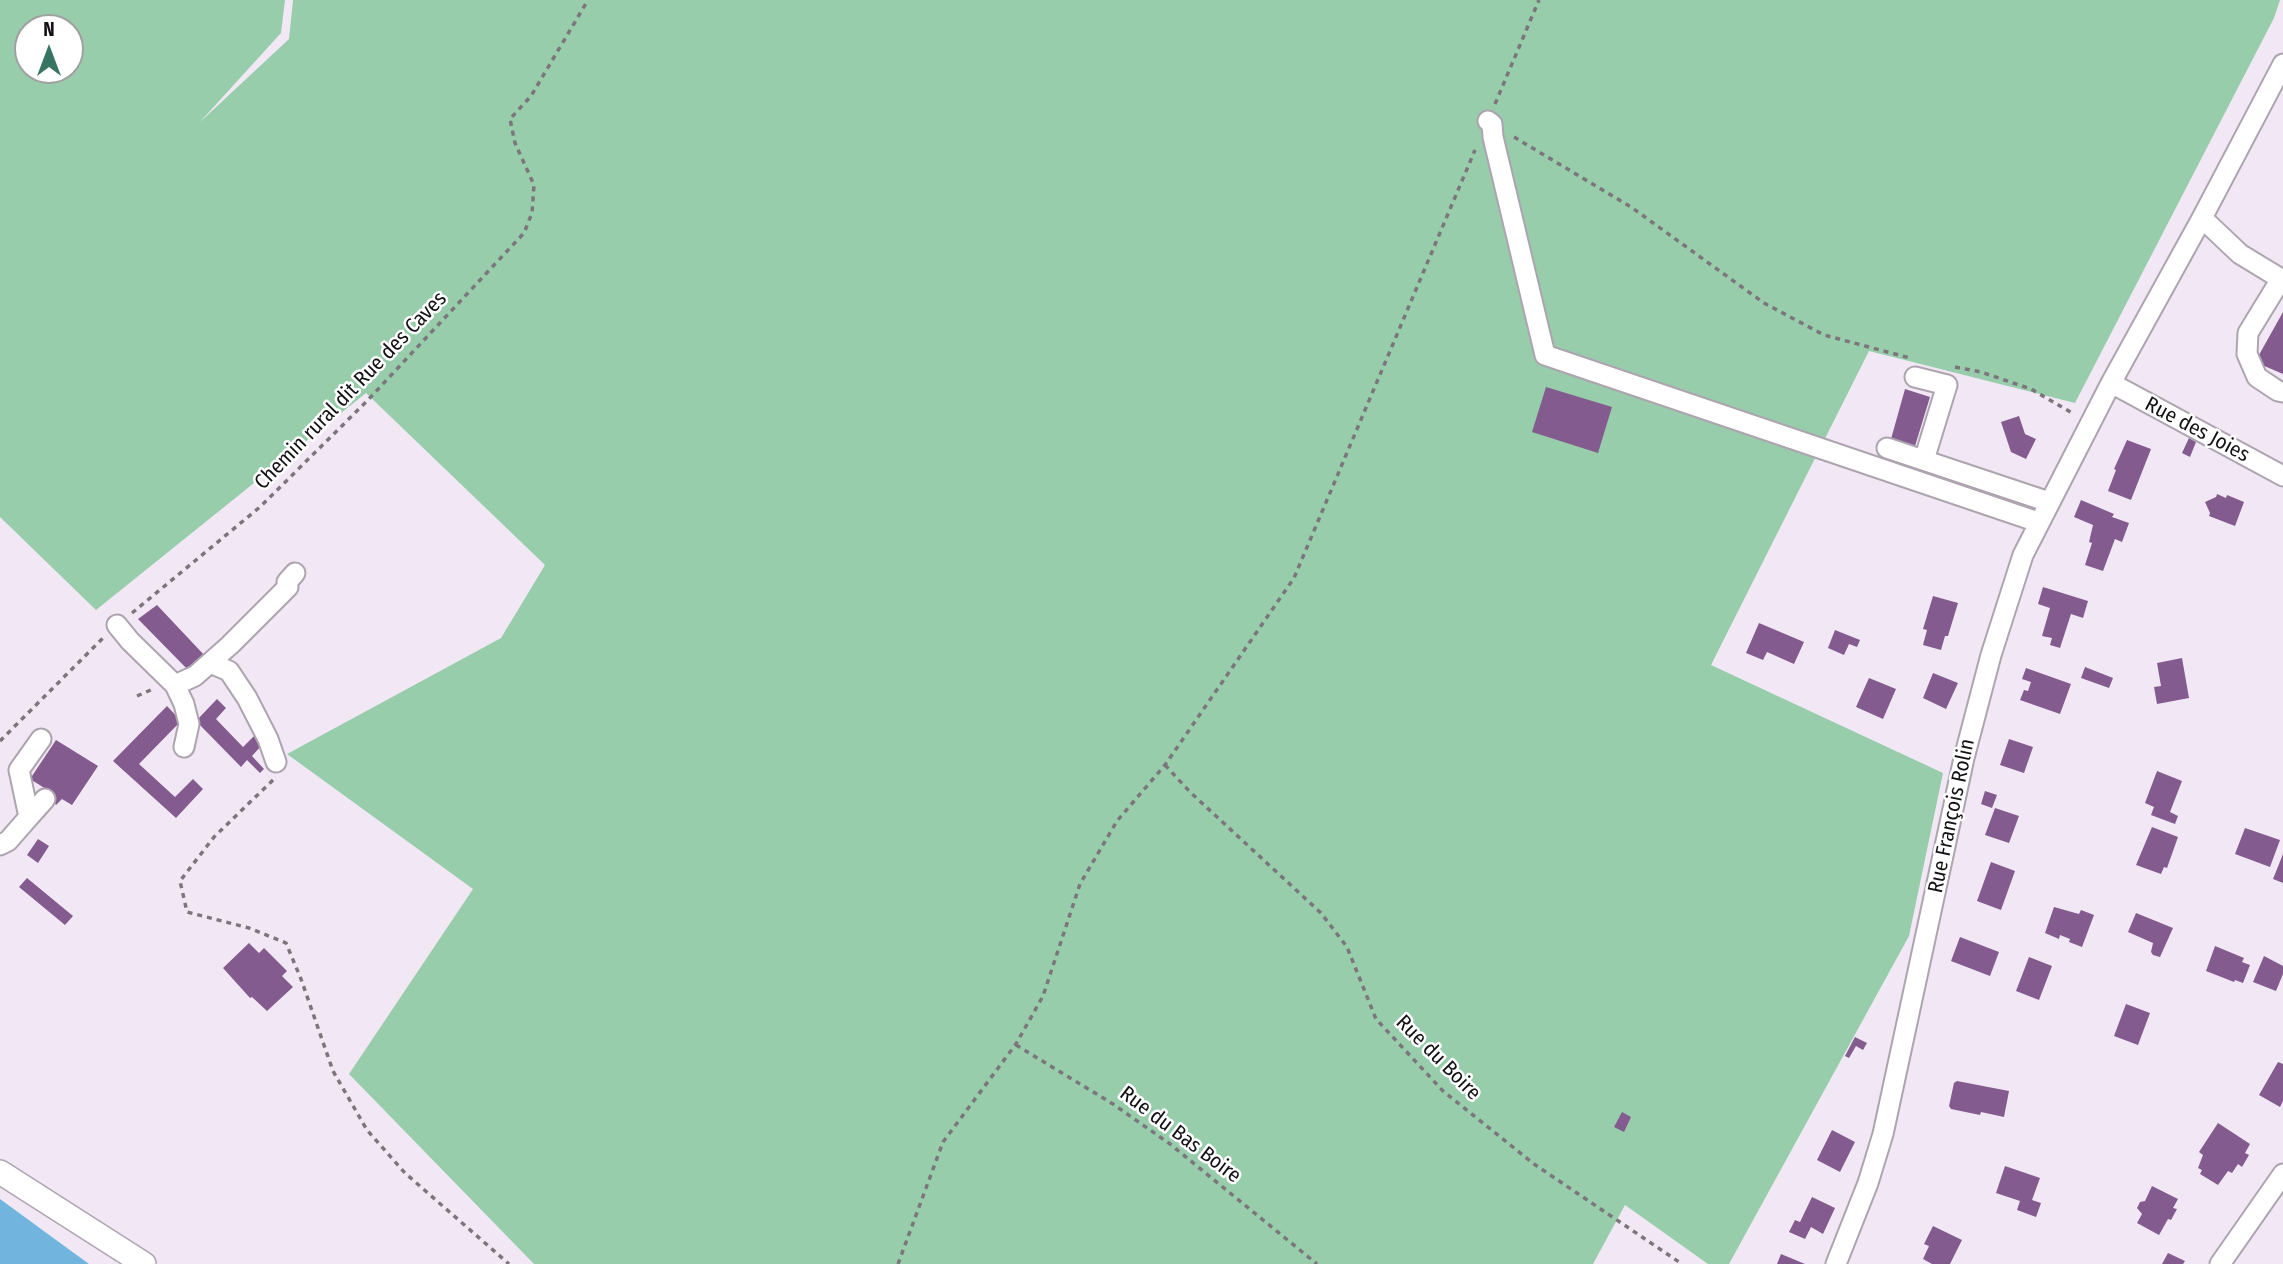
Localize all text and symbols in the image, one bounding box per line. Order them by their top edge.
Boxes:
north arrow [14,14,84,84]
text: N [43,18,55,41]
street label: Chemin rural dit Rue des Caves [250,287,452,495]
street label: Rue des Joies [2140,392,2254,468]
street label: Rue François Rolin [1923,737,1981,895]
street label: Rue du Boire [1390,1010,1486,1106]
street label: Rue du Bas Boire [1114,1081,1246,1189]

